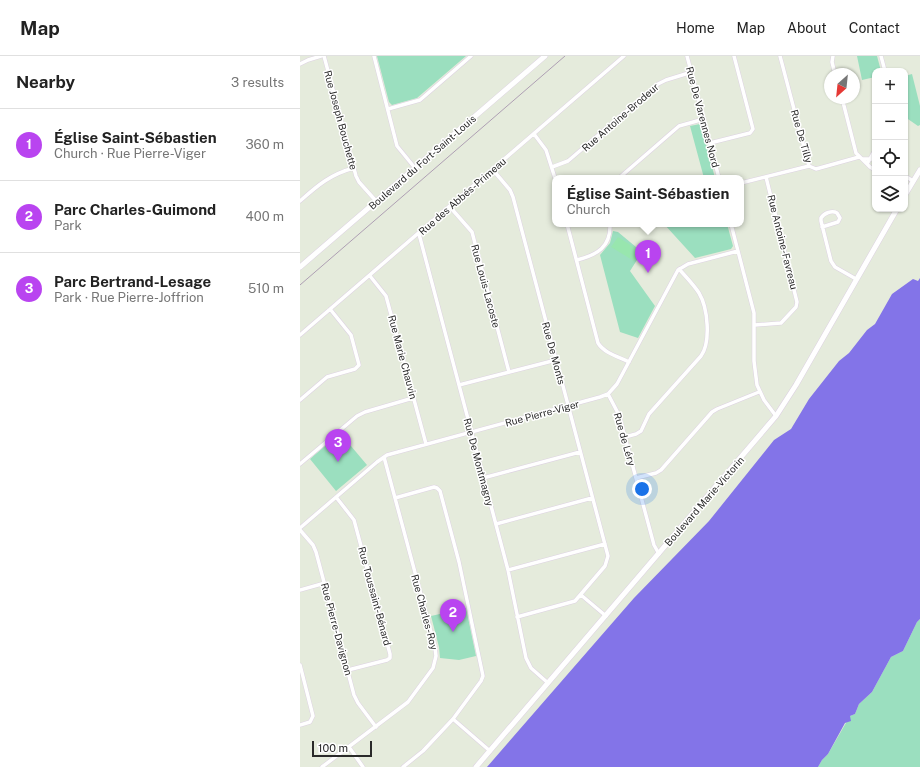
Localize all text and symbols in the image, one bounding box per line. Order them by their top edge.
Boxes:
text: Map [20,17,60,39]
text: Home [676,20,715,36]
text: Map [737,20,765,36]
text: About [787,20,827,36]
text: Contact [849,20,900,36]
street label: Rue De Varennes Nord [684,65,722,169]
north arrow [824,68,860,104]
map controls [872,68,908,212]
button: + [872,68,908,104]
street label: Rue Joseph Bouchette [322,69,360,171]
text: Nearby [16,72,75,92]
text: 3 results [231,75,284,90]
street label: Rue Antoine-Brodeur [579,80,661,154]
button: − [872,104,908,140]
street label: Rue De Tilly [789,108,816,165]
street label: Boulevard du Fort-Saint-Louis [366,112,478,212]
text: Église Saint-Sébastien [54,129,217,146]
text: 1 [26,137,32,152]
text: 360 m [246,137,284,152]
button: locate [872,140,908,176]
text: Church · Rue Pierre-Viger [54,146,206,161]
street label: Rue des Abbés-Primeau [416,155,508,237]
popup [552,175,744,227]
button: layers [872,176,908,212]
text: Église Saint-Sébastien [567,185,729,202]
street label: Rue Antoine-Favreau [765,193,801,291]
text: Parc Charles-Guimond [54,201,216,218]
text: Church [567,202,610,217]
text: 2 [25,209,33,224]
text: 400 m [246,209,284,224]
text: Park [54,218,82,233]
pin: 1 [635,240,661,273]
street label: Rue Louis-Lacoste [469,243,503,329]
text: Parc Bertrand-Lesage [54,273,211,290]
text: 3 [25,281,33,296]
text: 510 m [248,281,284,296]
text: Park · Rue Pierre-Joffrion [54,290,204,305]
street label: Rue Marie Chauvin [386,314,420,401]
street label: Rue De Monts [540,320,568,386]
street label: Rue Pierre-Viger [504,397,580,429]
street label: Rue de Léry [612,411,639,468]
street label: Rue De Montmagny [461,417,497,508]
pin: 3 [325,429,351,462]
street label: Boulevard Marie-Victorin [662,454,746,548]
your location [632,479,652,499]
street label: Rue Toussaint-Bénard [356,545,394,647]
street label: Rue Charles-Roy [409,573,441,652]
street label: Rue Pierre-Davignon [319,581,355,677]
pin: 2 [440,599,466,632]
scale bar [312,739,372,758]
text: 100 m [318,742,348,754]

